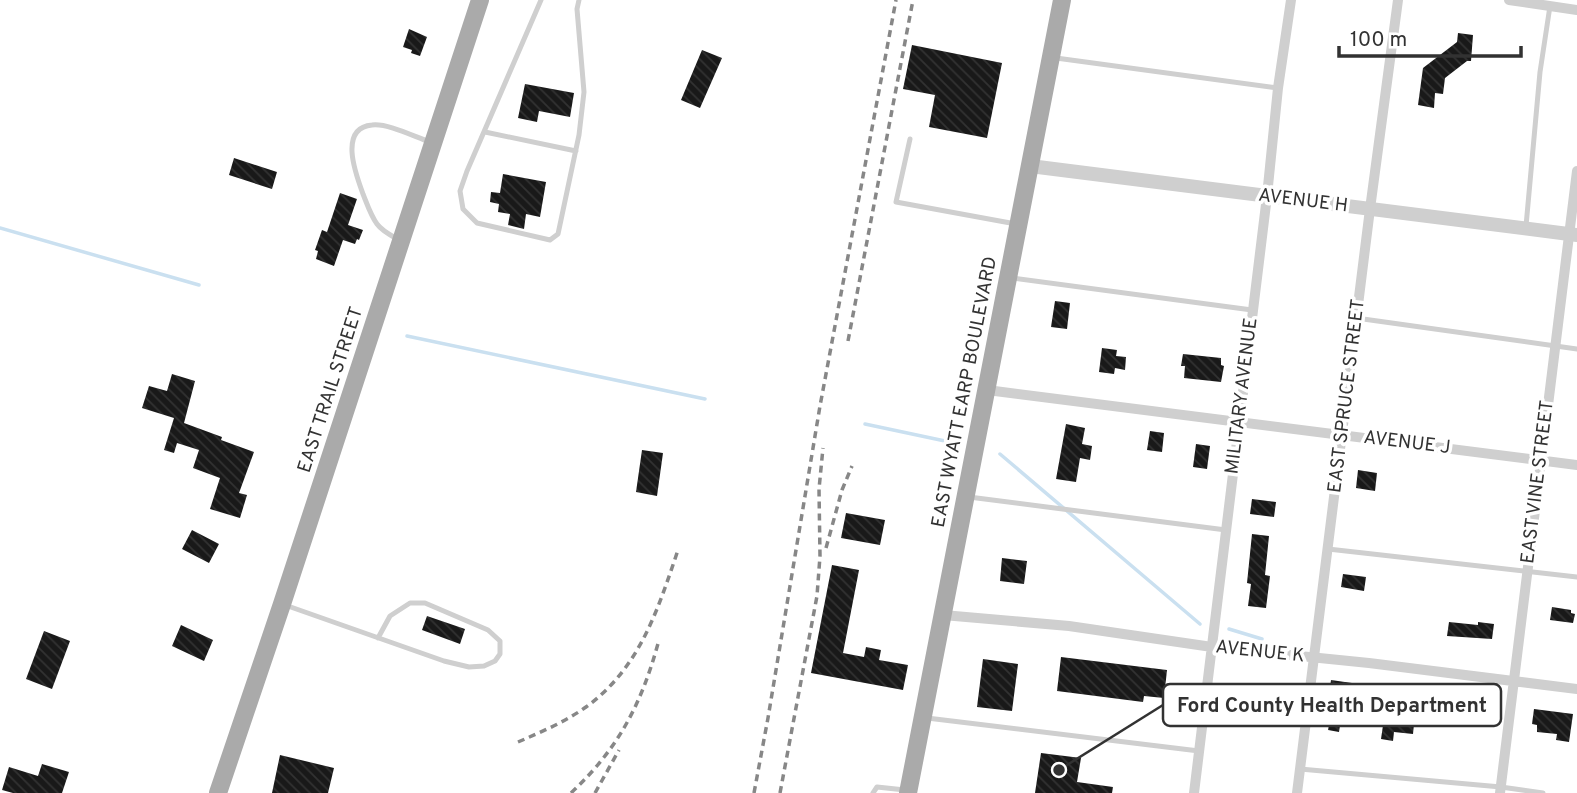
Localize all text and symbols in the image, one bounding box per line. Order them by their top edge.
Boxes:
scale bar [1339,14,1521,58]
text: 100 m [1350,27,1407,54]
street label: AVENUE H [1257,184,1349,218]
street label: EAST WYATT EARP BOULEVARD [927,254,1003,530]
street label: EAST SPRUCE STREET [1323,298,1371,494]
street label: EAST TRAIL STREET [293,304,369,476]
street label: MILITARY AVENUE [1220,316,1264,476]
street label: EAST VINE STREET [1516,399,1560,565]
street label: AVENUE J [1362,426,1452,460]
street label: AVENUE K [1214,635,1306,669]
callout: Ford County Health Department [1163,684,1501,726]
text: Ford County Health Department [1177,693,1487,720]

